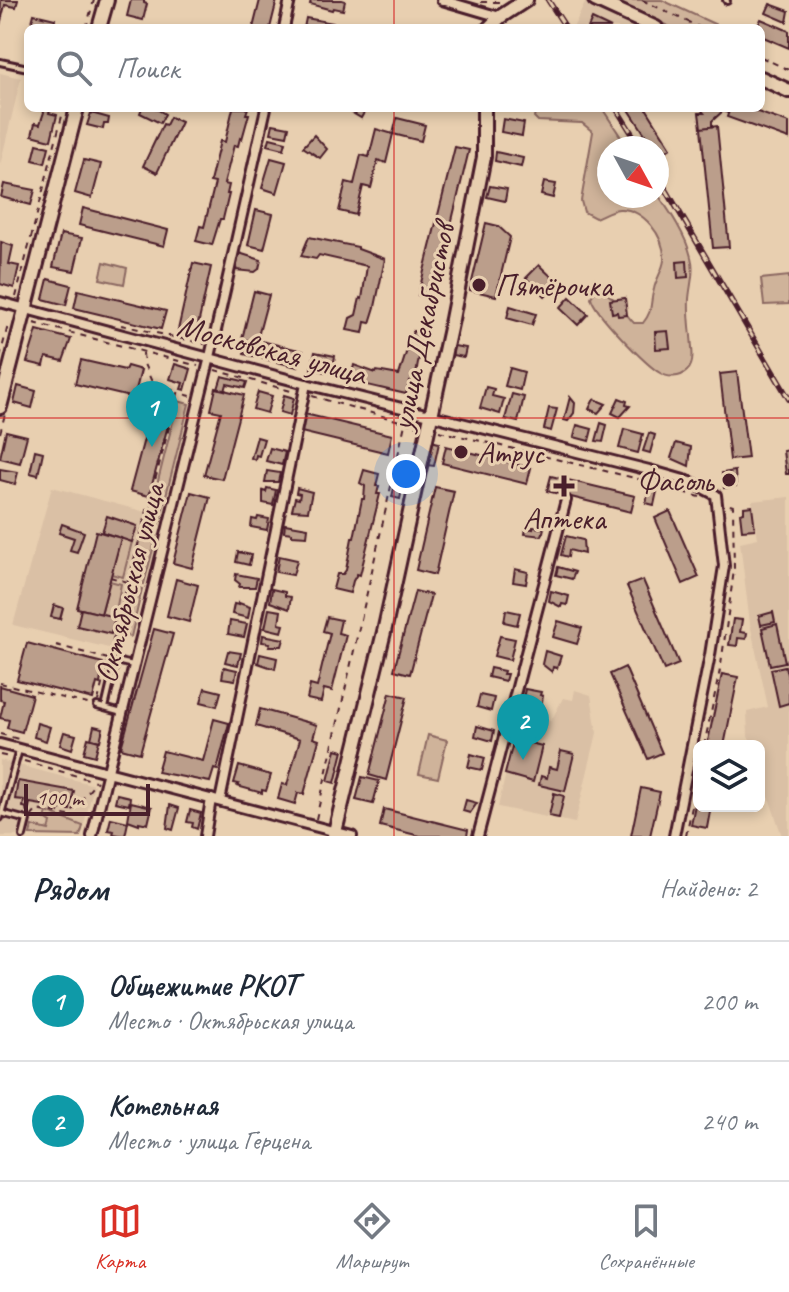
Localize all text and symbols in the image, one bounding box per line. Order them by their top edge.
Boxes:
search box [24,24,765,112]
icon: search [52,46,96,90]
text: Поиск [116,49,179,87]
north arrow [597,136,669,208]
street label: улица Декабристов [380,215,466,436]
place label: Пятёрочка [495,265,614,306]
marker: Пятёрочка [470,276,488,294]
street label: Московская улица [173,305,373,395]
pin: 1 [126,381,178,447]
place label: Атрус [477,432,545,473]
marker: Атрус [452,443,470,461]
your location [386,454,426,494]
place label: Фасоль [637,460,715,501]
marker: Фасоль [720,471,738,489]
street label: Октябрьская улица [85,476,175,687]
marker: Аптека [555,477,573,495]
place label: Аптека [523,498,608,539]
pin: 2 [497,694,549,760]
map controls [693,740,765,812]
button: layers [693,740,765,812]
scale bar [24,780,150,816]
text: 100 m [36,784,83,812]
text: Рядом [32,867,108,910]
text: Найдено: 2 [660,872,757,905]
text: Общежитие РКОТ [108,966,298,1004]
text: 1 [52,985,64,1018]
text: 200 m [701,985,757,1018]
text: Место · Октябрьская улица [108,1004,353,1037]
text: Котельная [108,1086,218,1124]
text: 2 [52,1105,64,1138]
text: 240 m [701,1105,757,1138]
text: Место · улица Герцена [108,1124,310,1157]
tab: Карта [95,1199,145,1275]
tab: Маршрут [336,1199,408,1275]
tab: Сохранённые [598,1199,694,1275]

